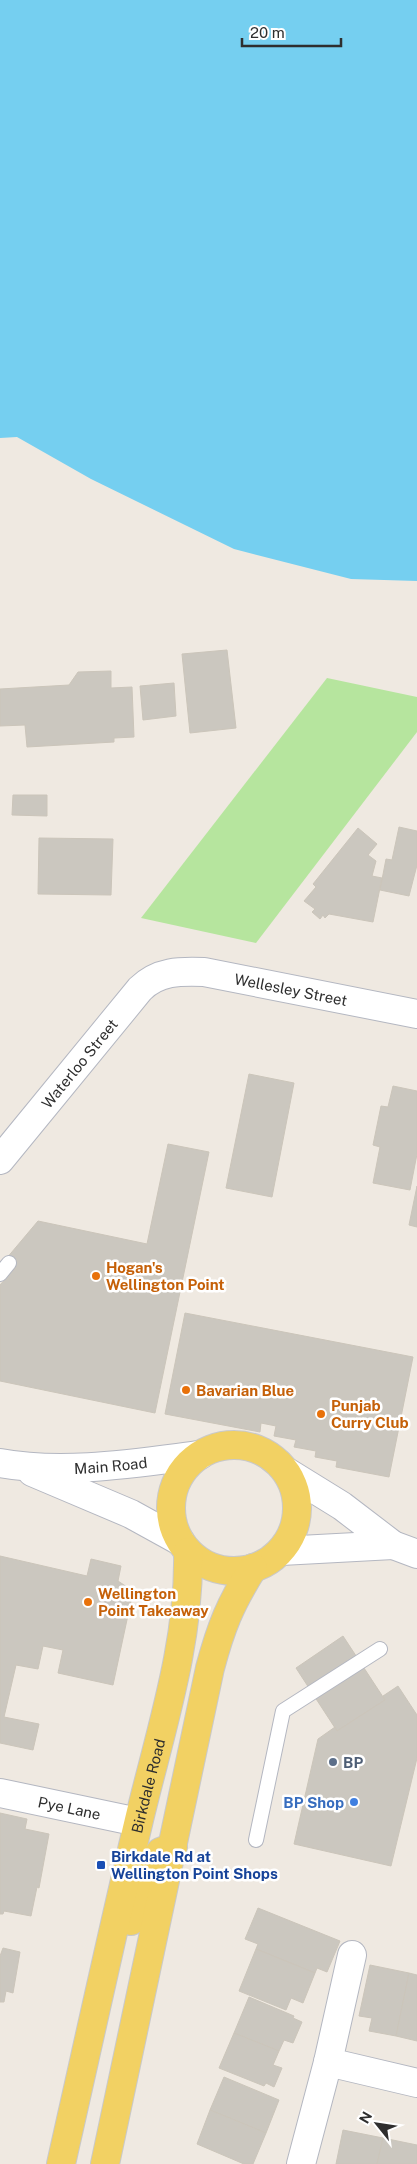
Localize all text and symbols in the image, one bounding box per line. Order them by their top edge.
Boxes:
scale bar [242,15,341,47]
text: 20 m [250,24,285,41]
street label: Wellesley Street [233,970,349,1009]
street label: Waterloo Street [38,1015,121,1111]
place label: Hogan's Wellington Point [106,1259,225,1293]
marker: Hogan's Wellington Point [90,1270,102,1282]
place label: Bavarian Blue [196,1382,294,1399]
marker: Bavarian Blue [180,1384,192,1396]
place label: Punjab Curry Club [331,1397,409,1431]
marker: Punjab Curry Club [315,1408,327,1420]
street label: Main Road [74,1453,148,1476]
place label: Wellington Point Takeaway [98,1585,209,1619]
marker: Wellington Point Takeaway [82,1596,94,1608]
street label: Birkdale Road [128,1737,168,1835]
place label: BP [343,1754,363,1771]
marker: BP [327,1756,339,1768]
street label: Pye Lane [37,1793,102,1822]
place label: BP Shop [283,1794,344,1811]
marker: BP Shop [348,1796,360,1808]
place label: Birkdale Rd at Wellington Point Shops [111,1848,278,1882]
marker: Birkdale Rd at Wellington Point Shops [95,1859,107,1871]
north arrow [352,2099,402,2149]
text: N [356,2109,375,2126]

